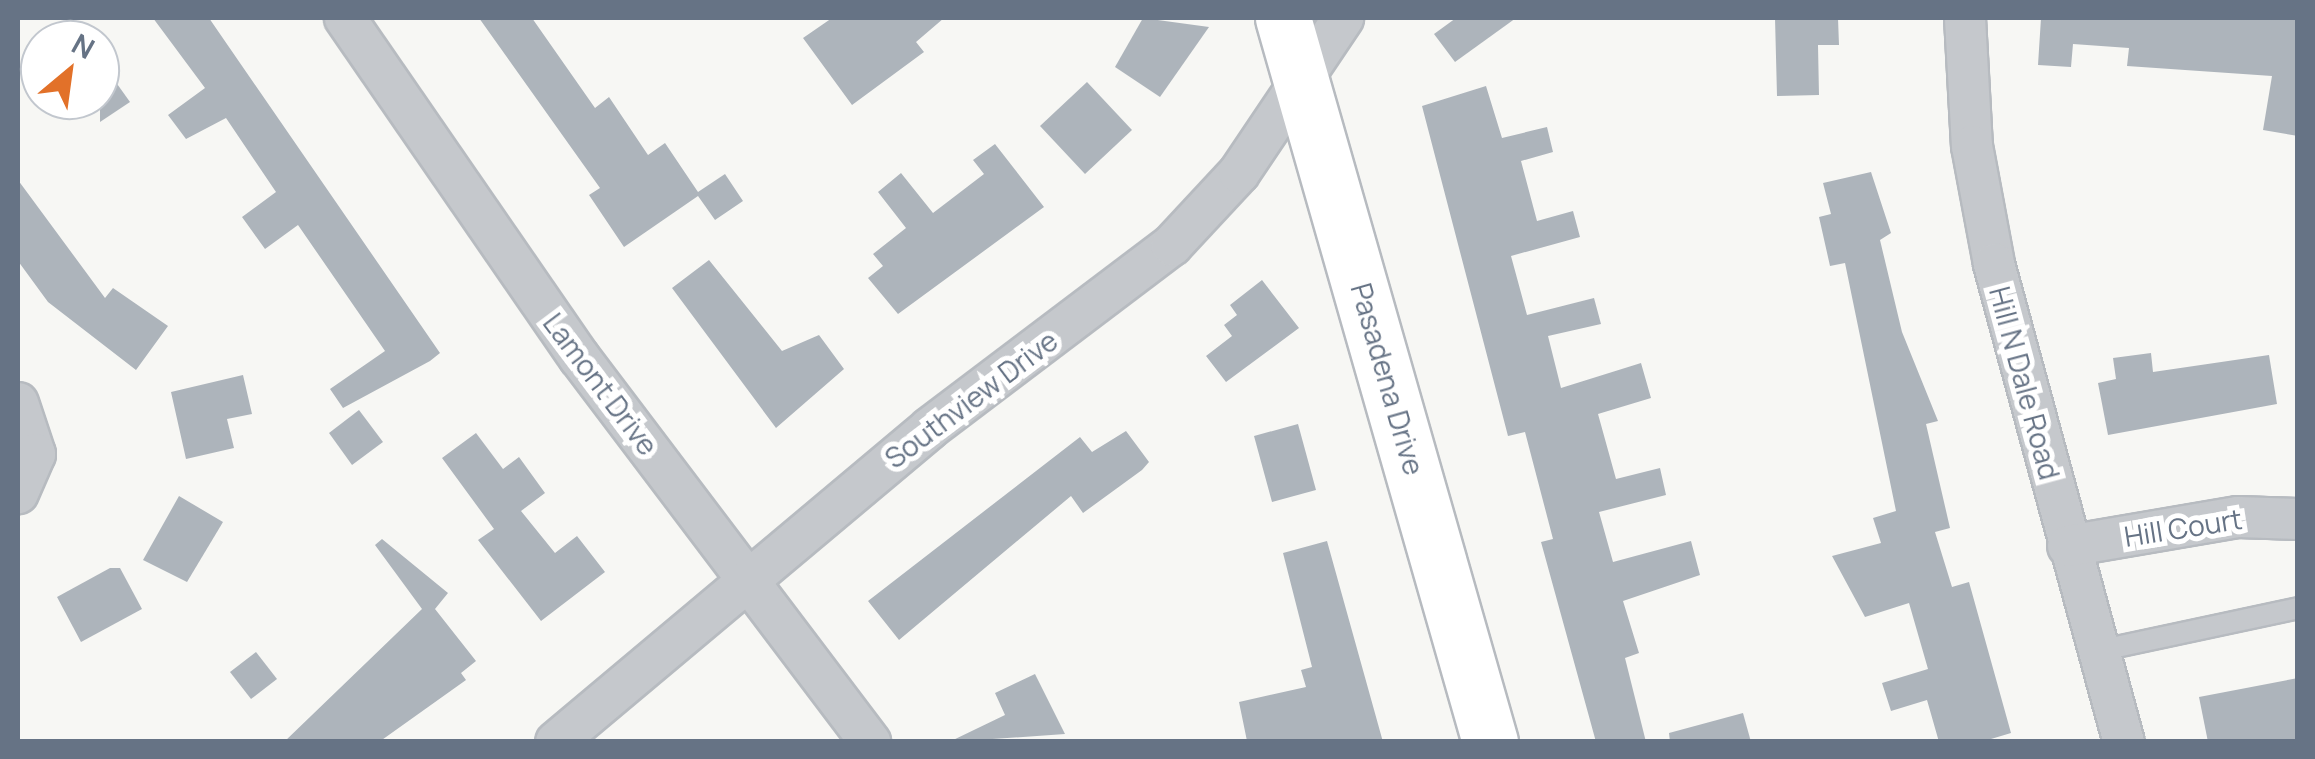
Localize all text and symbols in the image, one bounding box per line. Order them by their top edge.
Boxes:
north arrow [20,20,120,120]
text: N [66,24,102,67]
street label: Pasadena Drive [1345,279,1431,479]
street label: Hill N Dale Road [1983,283,2067,483]
street label: Lamont Drive [537,306,665,462]
street label: Southview Drive [878,323,1064,475]
street label: Hill Court [2122,501,2244,553]

